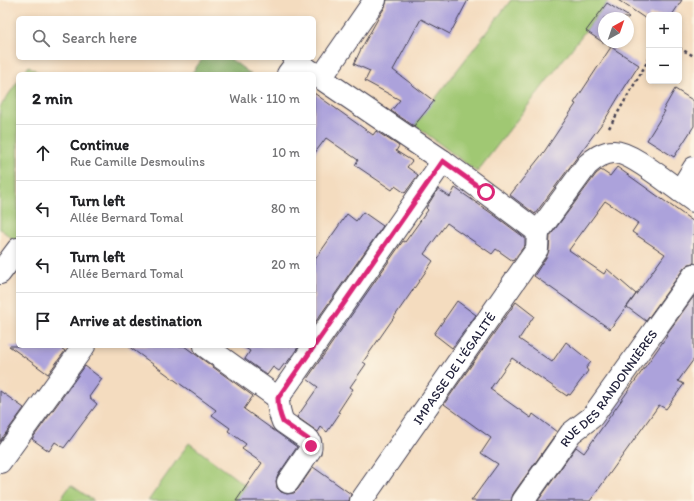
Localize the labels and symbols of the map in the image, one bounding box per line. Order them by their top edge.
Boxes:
north arrow [598,12,634,48]
route start [477,183,495,201]
street label: IMPASSE DE L'ÉGALITÉ [410,309,499,427]
street label: RUE DES RANDONNIÈRES [557,327,660,450]
route end [302,437,320,455]

